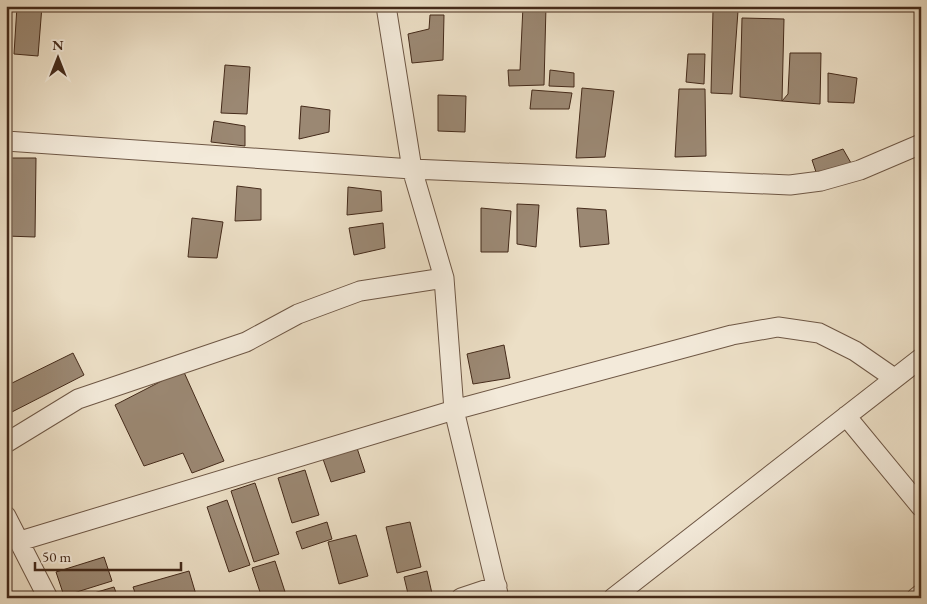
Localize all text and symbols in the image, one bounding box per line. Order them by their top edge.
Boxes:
north arrow [32,32,82,82]
text: N [52,36,64,54]
scale bar [35,539,181,571]
text: 50 m [42,547,71,566]

